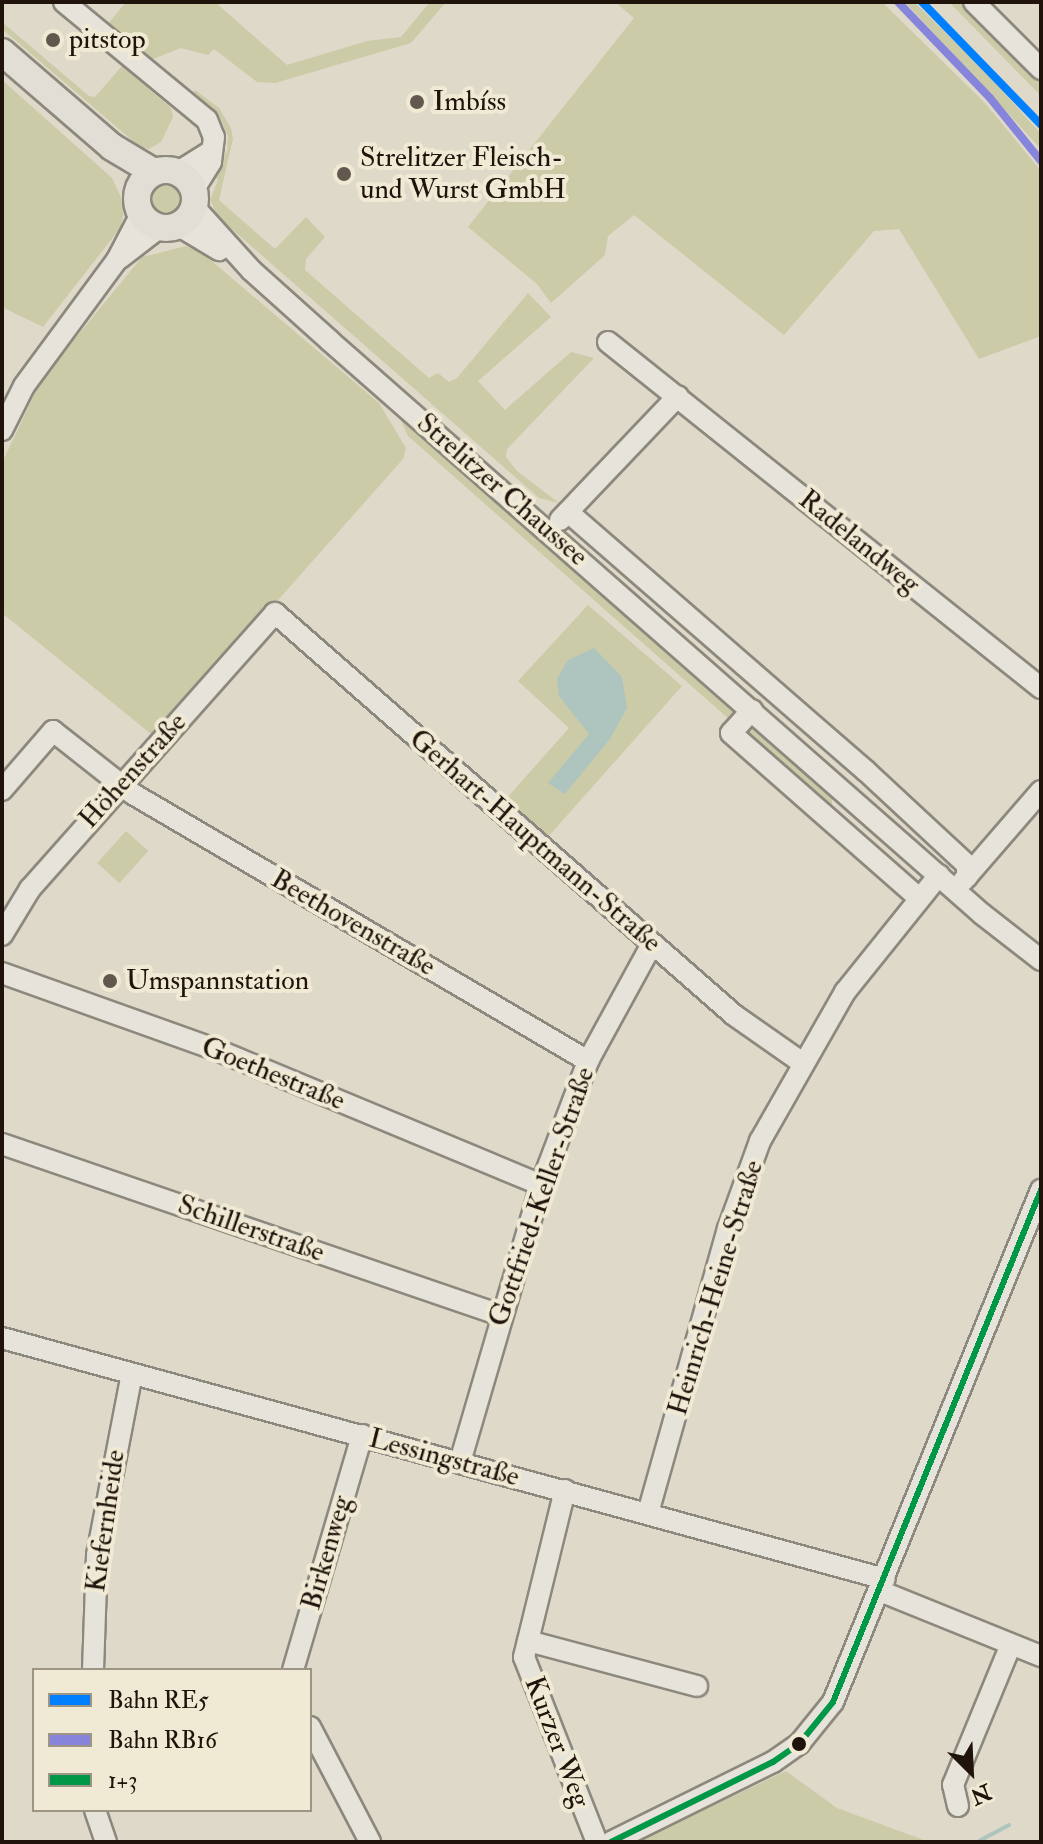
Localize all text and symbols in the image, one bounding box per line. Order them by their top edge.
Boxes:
place label: pitstop [69,23,146,57]
marker: pitstop [44,31,62,49]
place label: Imbíss [433,85,506,119]
marker: Imbíss [408,93,426,111]
place label: Strelitzer Fleisch- und Wurst GmbH [360,141,566,207]
marker: Strelitzer Fleisch- und Wurst GmbH [335,165,353,183]
street label: Strelitzer Chaussee [410,407,594,573]
street label: Radelandweg [792,483,926,601]
street label: Höhenstraße [72,706,194,836]
street label: Gerhart-Hauptmann-Straße [402,722,668,960]
street label: Beethovenstraße [265,862,441,984]
place label: Umspannstation [126,964,309,998]
marker: Umspannstation [101,972,119,990]
street label: Goethestraße [196,1030,350,1118]
street label: Gottfried-Keller-Straße [482,1063,602,1331]
street label: Heinrich-Heine-Straße [661,1156,771,1420]
street label: Schillerstraße [173,1188,329,1270]
street label: Lessingstraße [365,1422,523,1494]
street label: Kiefernheide [79,1448,133,1594]
street label: Birkenweg [295,1492,359,1614]
legend [32,1668,312,1812]
street label: Kurzer Weg [517,1672,597,1812]
text: Bahn RE5 [108,1685,209,1716]
text: Bahn RB16 [108,1725,217,1756]
north arrow [931,1732,1011,1812]
unlabelled marker [791,1736,807,1752]
text: 1+3 [108,1765,138,1796]
text: N [966,1777,995,1811]

